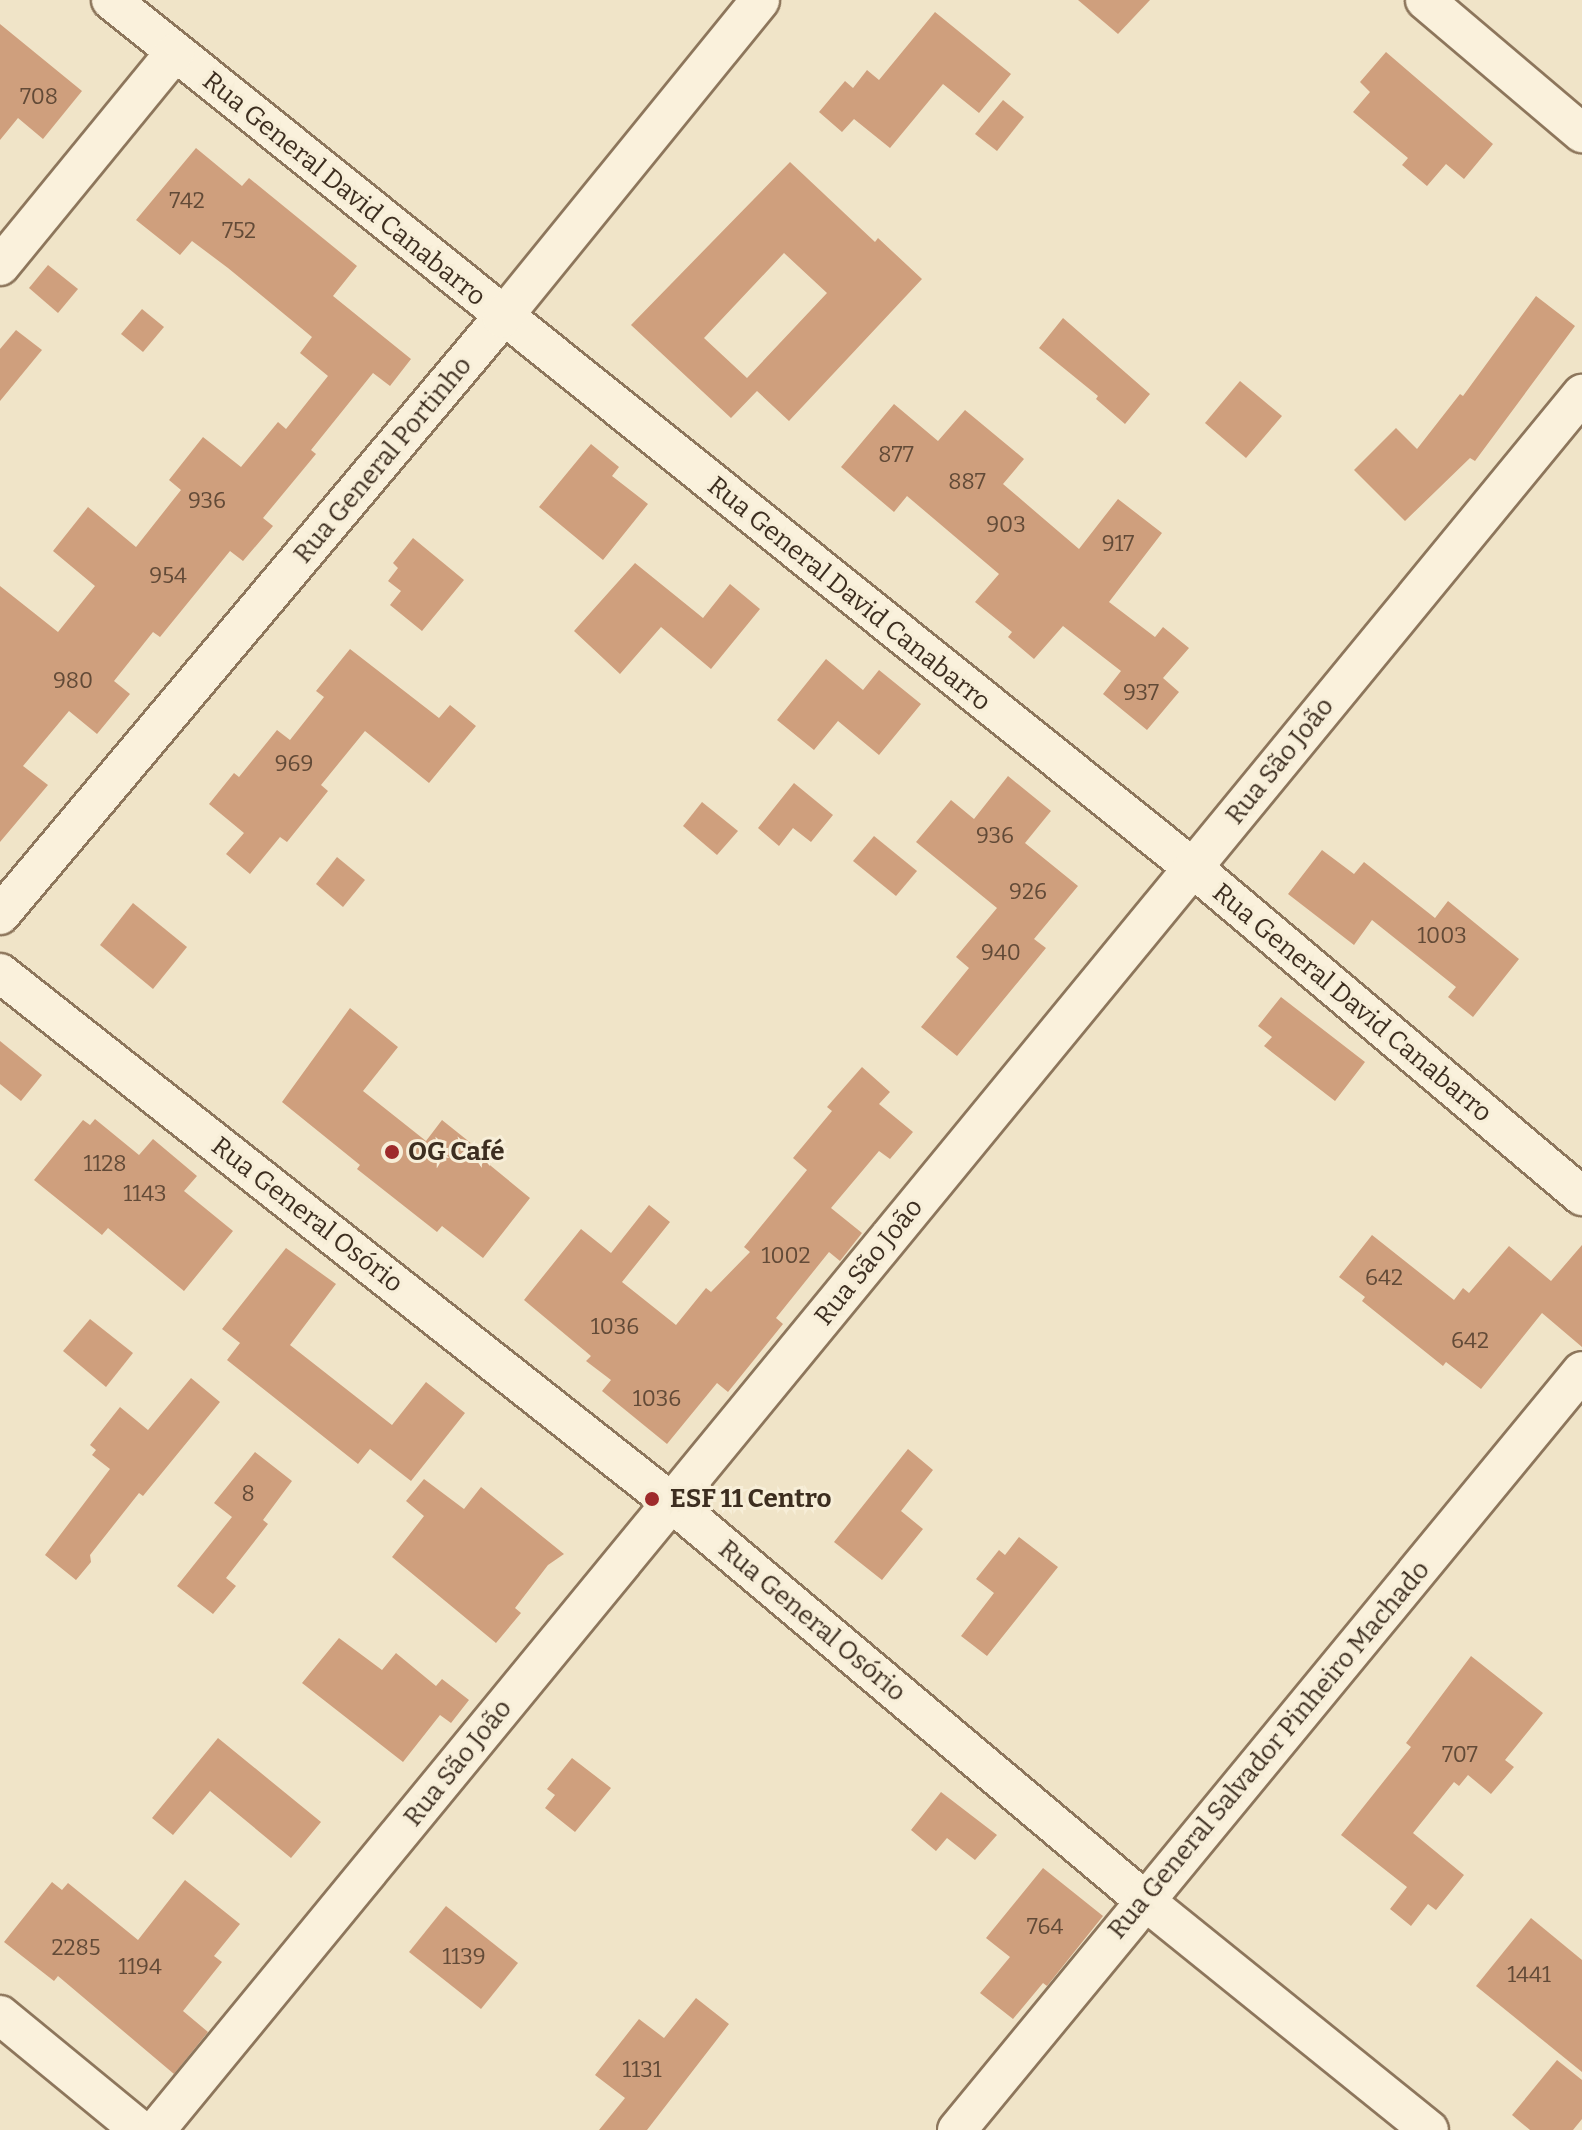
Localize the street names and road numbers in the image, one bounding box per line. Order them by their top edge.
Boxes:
street label: Rua General David Canabarro [196,65,492,313]
street label: Rua General Portinho [287,350,479,570]
street label: Rua General David Canabarro [701,470,997,718]
street label: Rua São João [1219,691,1341,831]
street label: Rua General David Canabarro [1206,877,1498,1129]
street label: Rua General Osório [205,1131,409,1299]
street label: Rua São João [808,1192,930,1332]
street label: Rua General Osório [712,1534,912,1708]
street label: Rua General Salvador Pinheiro Machado [1102,1555,1436,1945]
street label: Rua São João [397,1693,519,1833]

